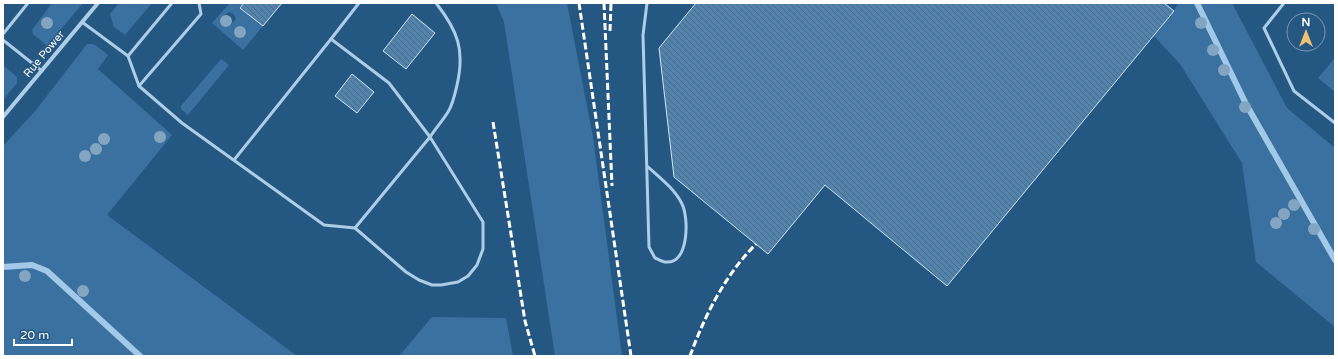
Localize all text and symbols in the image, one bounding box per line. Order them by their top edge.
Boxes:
north arrow [1286,12,1326,52]
text: N [1302,16,1310,29]
street label: Rue Power [21,28,68,80]
scale bar [14,321,72,347]
text: 20 m [20,328,49,342]

